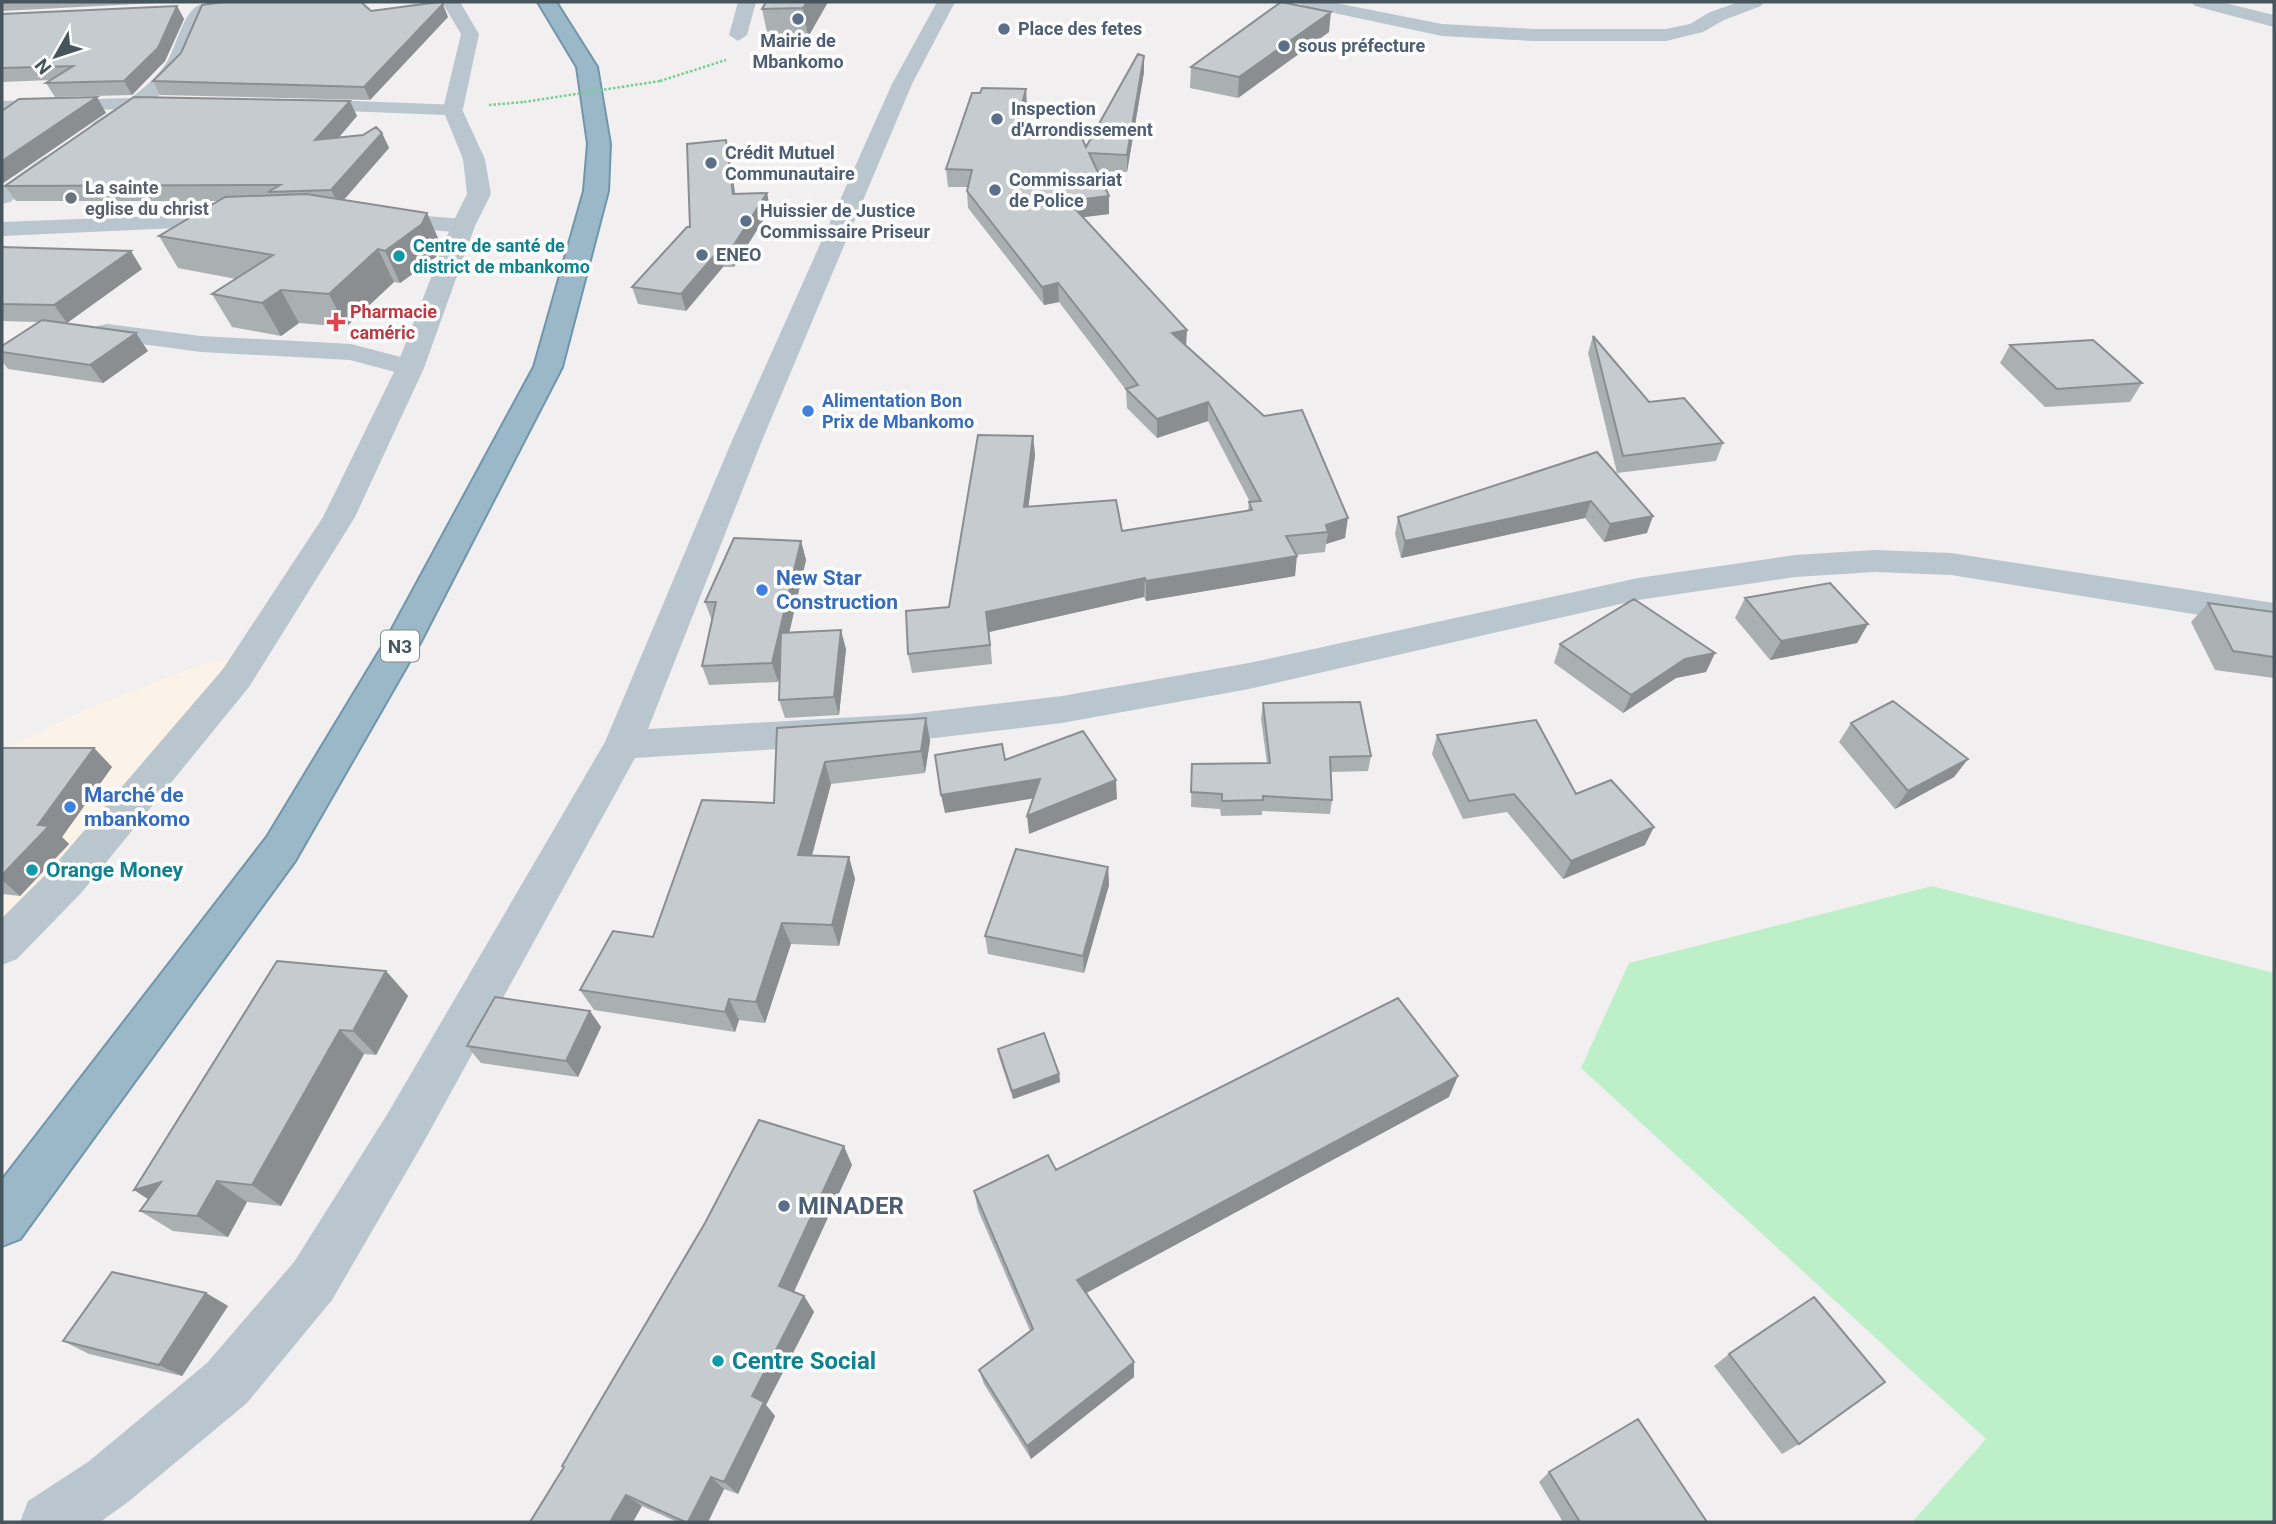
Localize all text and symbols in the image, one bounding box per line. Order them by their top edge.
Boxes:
marker: Mairie de Mbankomo [790,11,806,27]
place label: Place des fetes [1018,18,1142,39]
north arrow [21,21,91,91]
marker: Place des fetes [996,21,1012,37]
place label: Mairie de Mbankomo [752,30,844,72]
place label: sous préfecture [1298,35,1425,56]
marker: sous préfecture [1276,38,1292,54]
text: N [30,54,56,79]
place label: Inspection d'Arrondissement [1011,98,1153,140]
marker: Inspection d'Arrondissement [989,111,1005,127]
place label: Crédit Mutuel Communautaire [725,142,855,184]
marker: Crédit Mutuel Communautaire [703,155,719,171]
place label: Commissariat de Police [1009,169,1122,211]
place label: La sainte eglise du christ [85,177,209,219]
marker: Commissariat de Police [987,182,1003,198]
marker: La sainte eglise du christ [63,190,79,206]
place label: Huissier de Justice Commissaire Priseur [760,200,930,242]
marker: Huissier de Justice Commissaire Priseur [738,213,754,229]
place label: Centre de santé de district de mbankomo [413,235,590,277]
place label: ENEO [716,244,761,265]
marker: ENEO [694,247,710,263]
marker: Centre de santé de district de mbankomo [391,248,407,264]
place label: Pharmacie caméric [350,301,437,343]
marker: Pharmacie caméric [328,314,344,330]
place label: Alimentation Bon Prix de Mbankomo [822,390,974,432]
marker: Alimentation Bon Prix de Mbankomo [800,403,816,419]
place label: New Star Construction [776,566,898,614]
marker: New Star Construction [754,582,770,598]
road number: N3 [381,631,419,662]
place label: Marché de mbankomo [84,783,190,831]
marker: Marché de mbankomo [62,799,78,815]
place label: Orange Money [46,858,184,882]
marker: Orange Money [24,862,40,878]
place label: MINADER [798,1192,904,1220]
marker: MINADER [776,1198,792,1214]
place label: Centre Social [732,1347,876,1375]
marker: Centre Social [710,1353,726,1369]

